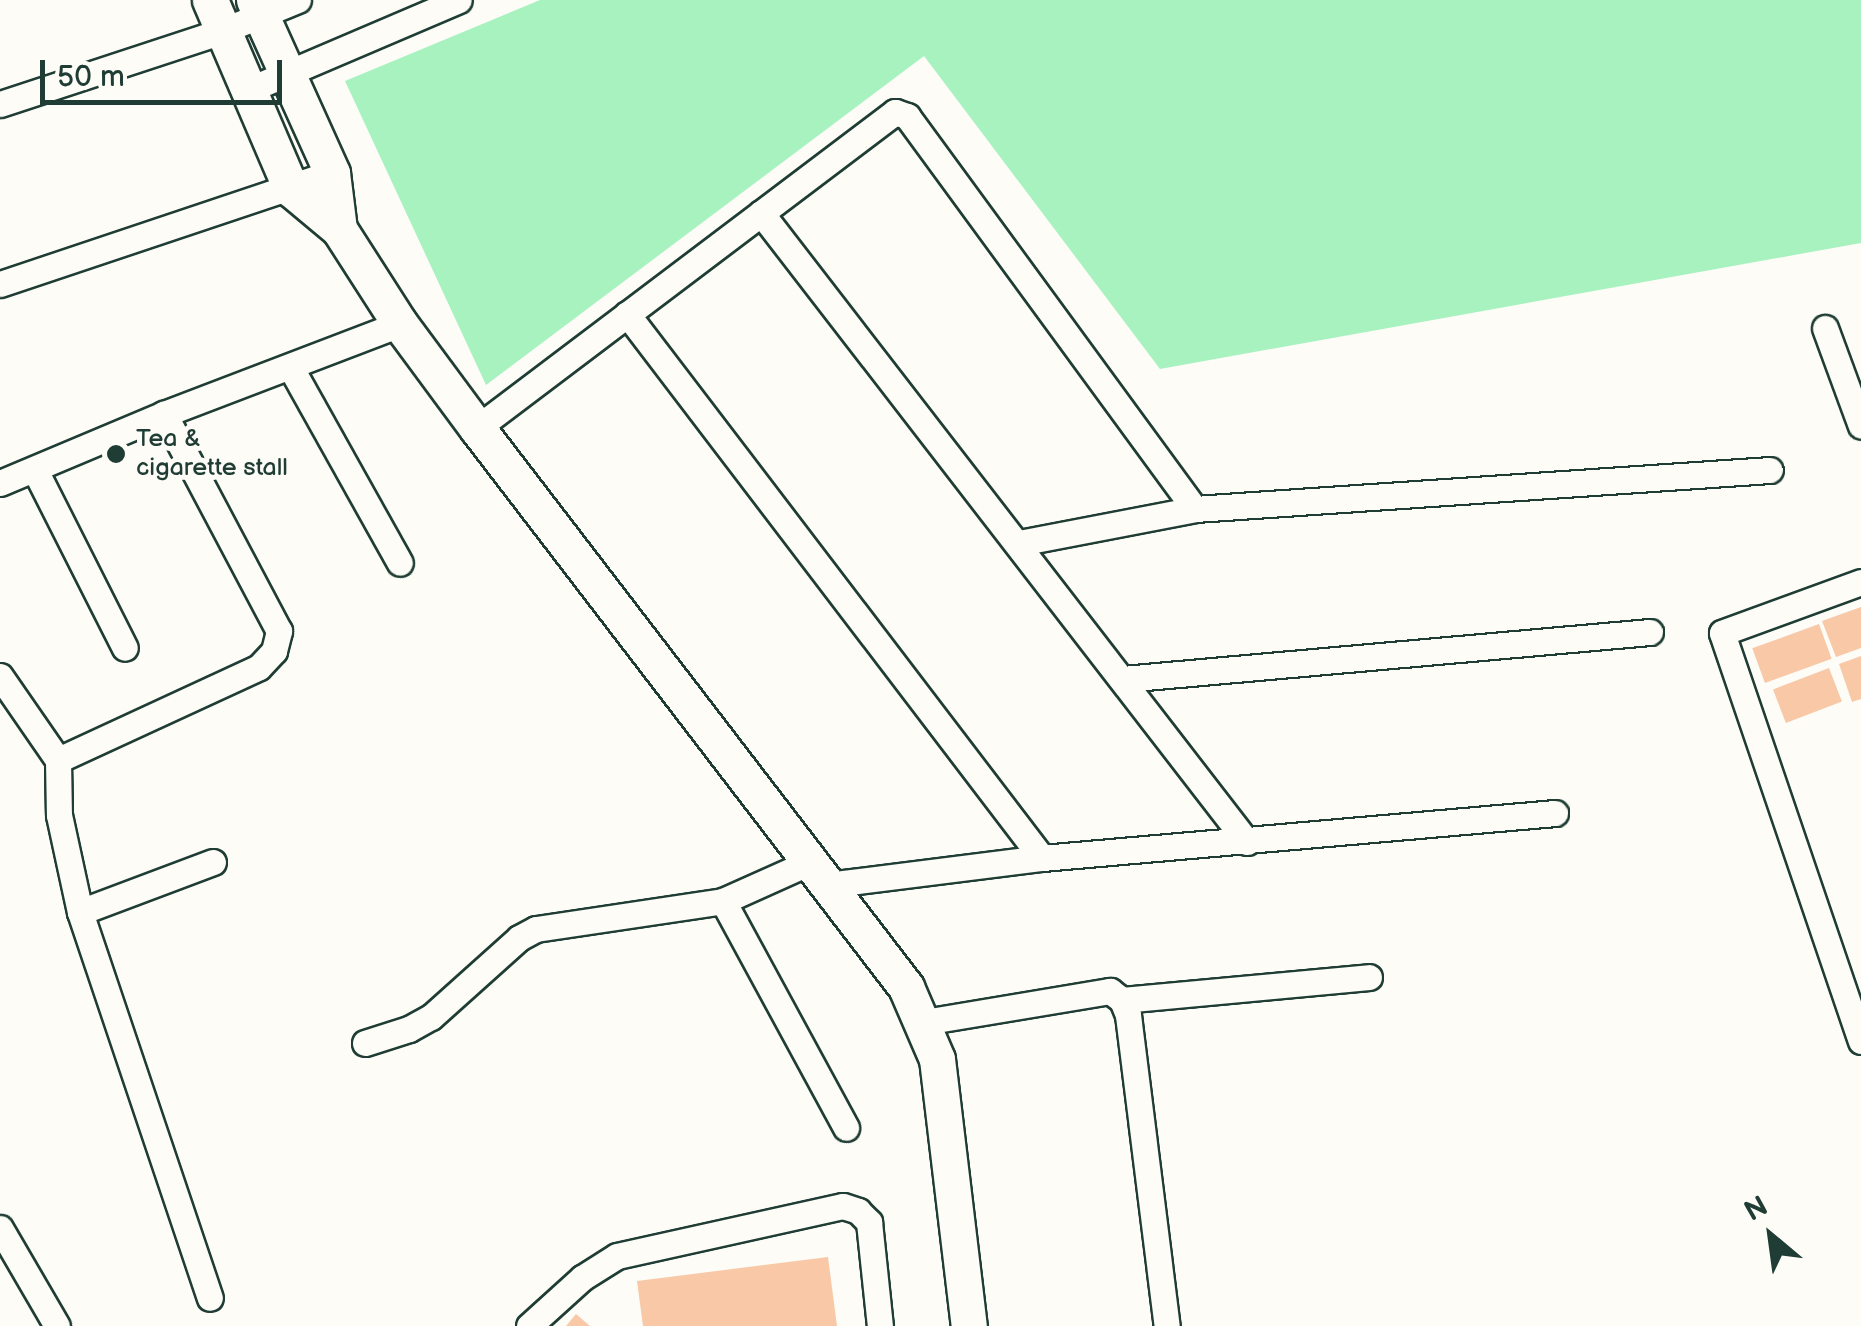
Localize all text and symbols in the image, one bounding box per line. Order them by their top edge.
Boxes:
scale bar [45,40,288,102]
text: 50 m [57,59,125,95]
place label: Tea & cigarette stall [136,425,288,484]
marker: Tea & cigarette stall [105,443,127,465]
north arrow [1721,1186,1821,1286]
text: N [1739,1190,1773,1229]

